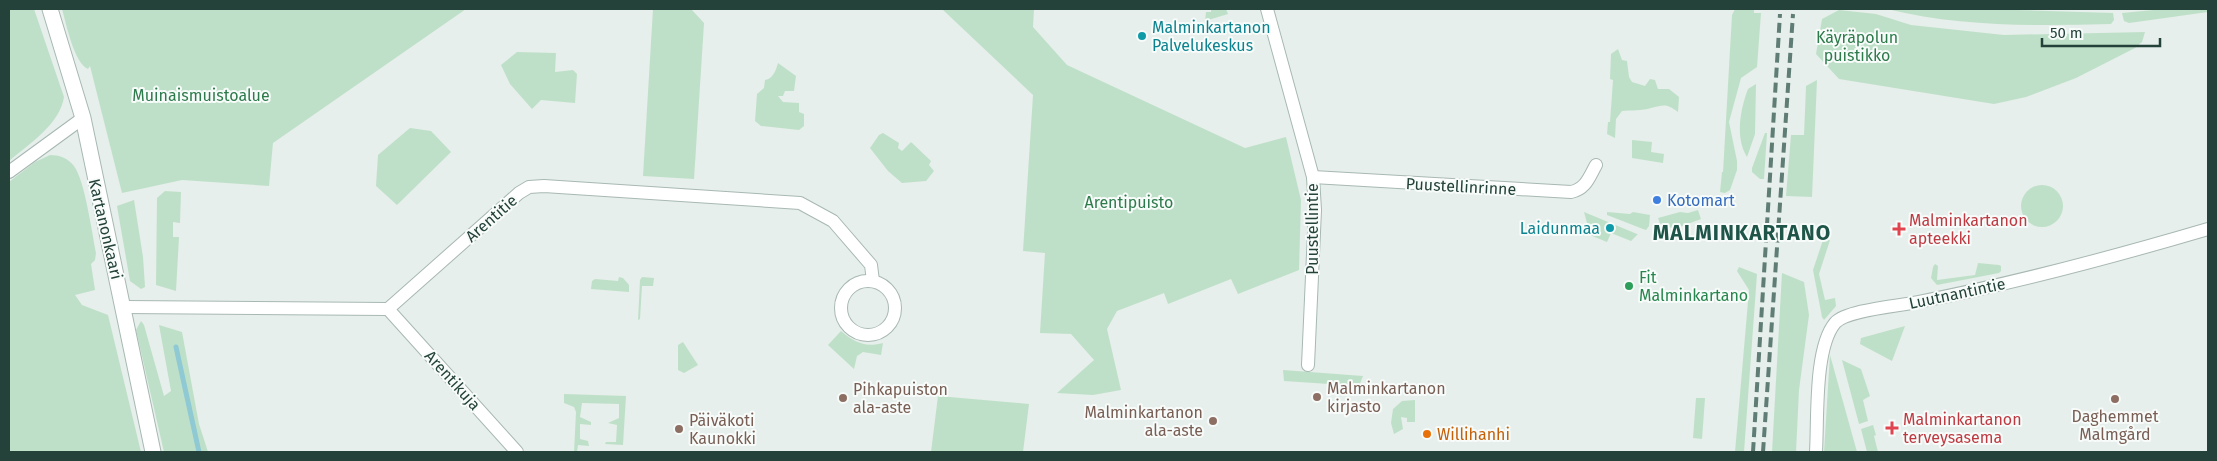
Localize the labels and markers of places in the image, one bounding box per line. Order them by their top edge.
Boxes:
place label: Malminkartanon Palvelukeskus [1152,18,1271,55]
marker: Malminkartanon Palvelukeskus [1136,30,1148,42]
place label: Kotomart [1667,191,1735,210]
marker: Kotomart [1651,194,1663,206]
place label: Malminkartanon apteekki [1909,211,2028,248]
place label: Laidunmaa [1520,219,1600,238]
marker: Laidunmaa [1604,222,1616,234]
marker: Malminkartanon apteekki [1893,223,1905,235]
place label: Fit Malminkartano [1639,268,1748,305]
marker: Fit Malminkartano [1623,280,1635,292]
place label: Malminkartanon kirjasto [1327,379,1446,416]
place label: Pihkapuiston ala-aste [853,380,948,417]
marker: Malminkartanon kirjasto [1311,391,1323,403]
marker: Pihkapuiston ala-aste [837,392,849,404]
marker: Daghemmet Malmgård [2109,393,2121,405]
place label: Malminkartanon ala-aste [1084,403,1203,440]
place label: Daghemmet Malmgård [2071,407,2159,444]
place label: Malminkartanon terveysasema [1903,410,2022,447]
place label: Päiväkoti Kaunokki [689,411,756,448]
marker: Malminkartanon ala-aste [1207,415,1219,427]
marker: Malminkartanon terveysasema [1885,421,1899,435]
marker: Päiväkoti Kaunokki [673,423,685,435]
place label: Willihanhi [1437,425,1510,444]
marker: Willihanhi [1421,428,1433,440]

